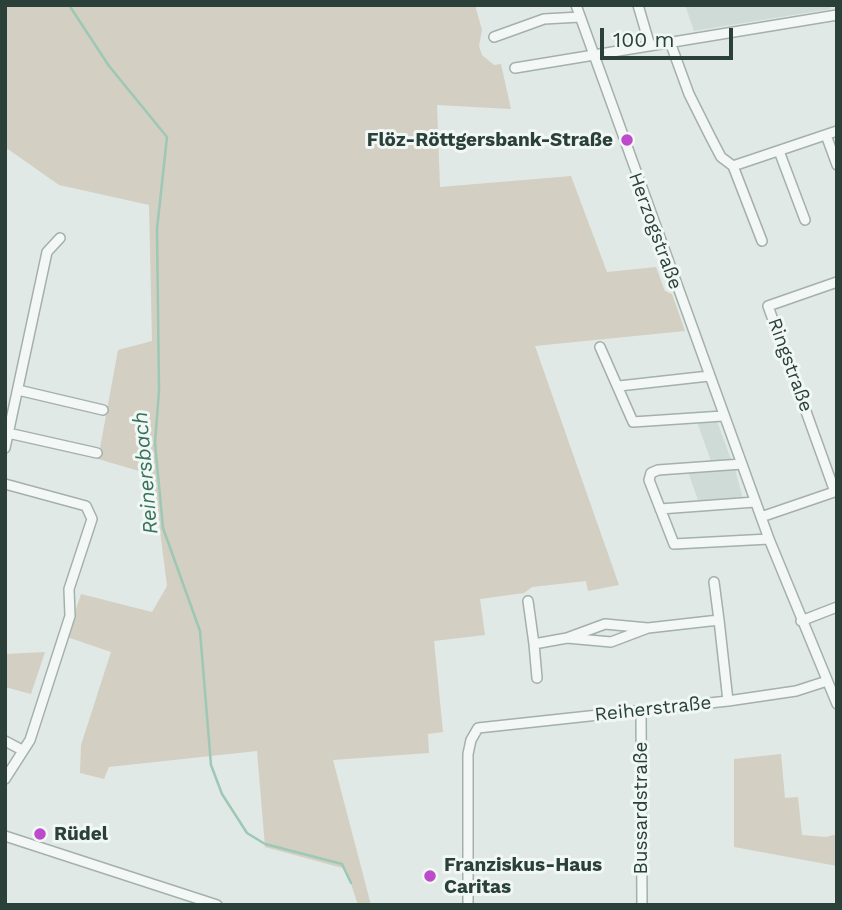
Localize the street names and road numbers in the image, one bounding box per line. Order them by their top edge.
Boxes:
street label: Herzogstraße [623,169,687,293]
street label: Ringstraße [762,315,818,415]
street label: Reiherstraße [593,692,713,726]
street label: Bussardstraße [630,741,652,875]

